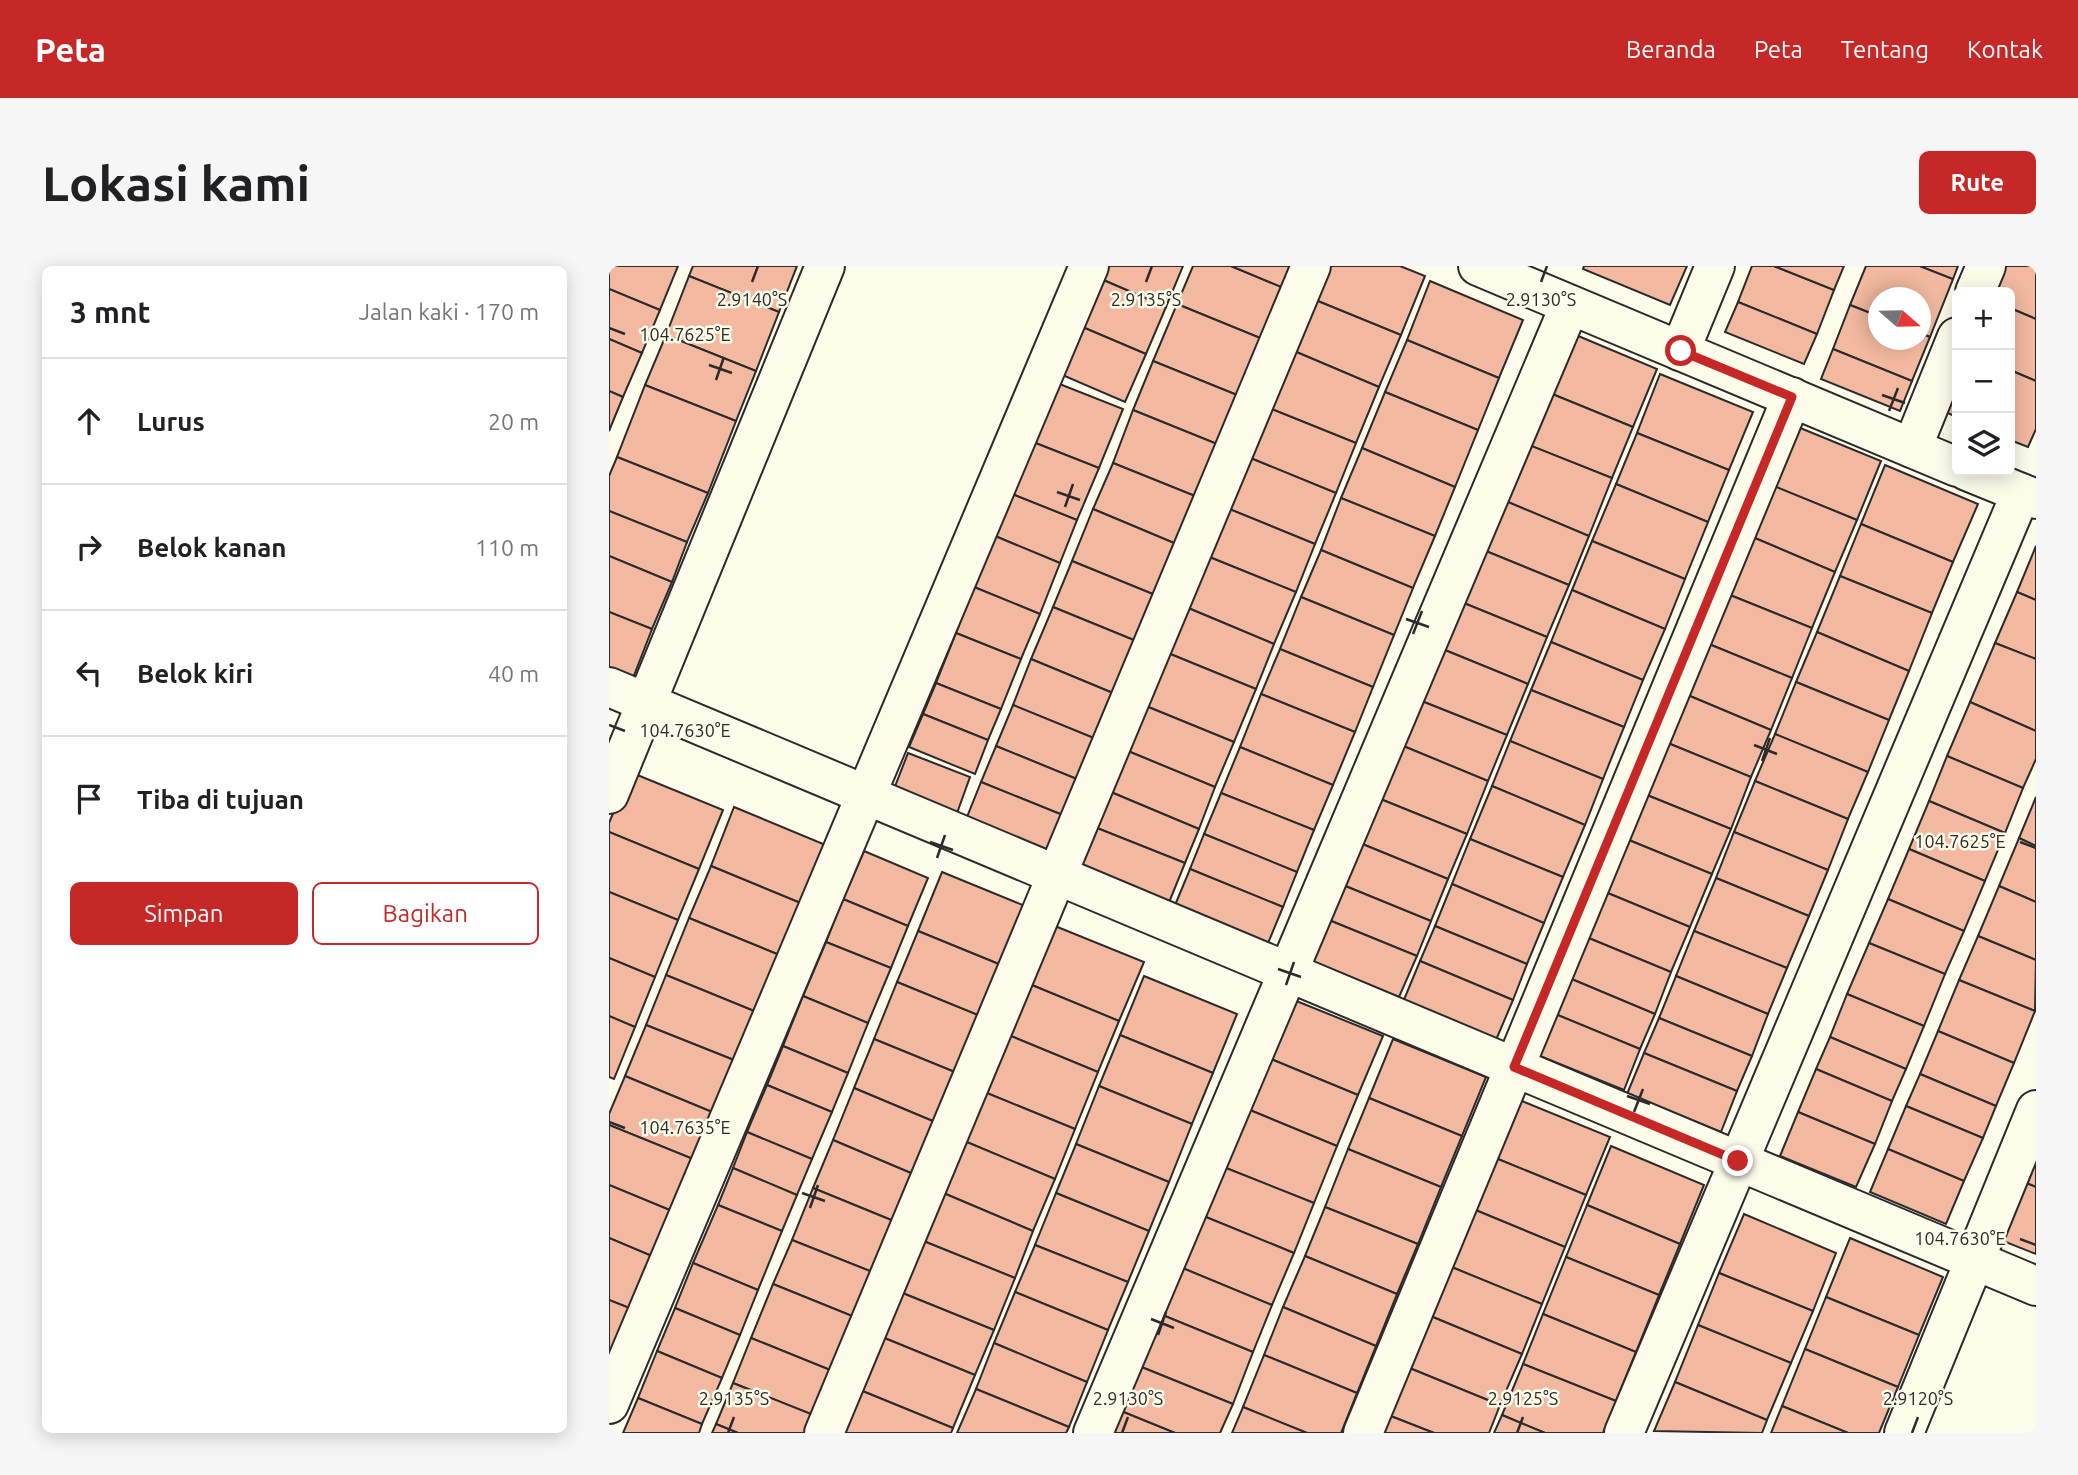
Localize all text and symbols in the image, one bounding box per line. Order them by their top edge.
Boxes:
text: Peta [35,31,106,68]
text: Beranda [1626,36,1716,63]
text: Peta [1754,36,1803,63]
text: Tentang [1841,36,1929,63]
text: Kontak [1967,36,2043,63]
button: Rute [1919,151,2036,214]
text: Lokasi kami [42,155,310,210]
north arrow [1868,287,1931,350]
map controls [1952,287,2015,476]
button: + [1952,287,2015,350]
text: 2.9140°S [717,289,787,309]
text: 2.9135°S [1111,289,1181,309]
text: 2.9130°S [1506,289,1576,309]
text: 3 mnt [70,295,150,329]
text: Jalan kaki · 170 m [359,299,539,324]
text: 104.7625°E [639,324,731,344]
route start [1665,335,1696,366]
button: − [1952,350,2015,413]
icon: ahead [70,402,108,440]
text: Lurus [137,407,205,436]
text: 20 m [488,409,539,434]
button: layers [1952,413,2015,476]
icon: right [70,528,108,566]
text: Belok kanan [137,533,287,562]
text: 110 m [475,535,539,560]
icon: left [70,654,108,692]
text: Belok kiri [137,659,253,688]
text: 40 m [488,661,539,686]
text: 104.7630°E [639,720,731,740]
icon: arrive [70,780,108,818]
text: Tiba di tujuan [137,785,304,814]
text: 104.7625°E [1914,831,2006,851]
button: Simpan [70,882,298,945]
button: Bagikan [312,882,539,945]
text: 104.7635°E [639,1117,731,1137]
route end [1722,1145,1753,1176]
text: 104.7630°E [1914,1228,2006,1248]
text: 2.9135°S [699,1388,769,1408]
text: 2.9130°S [1093,1388,1163,1408]
text: 2.9125°S [1488,1388,1558,1408]
text: 2.9120°S [1883,1388,1953,1408]

